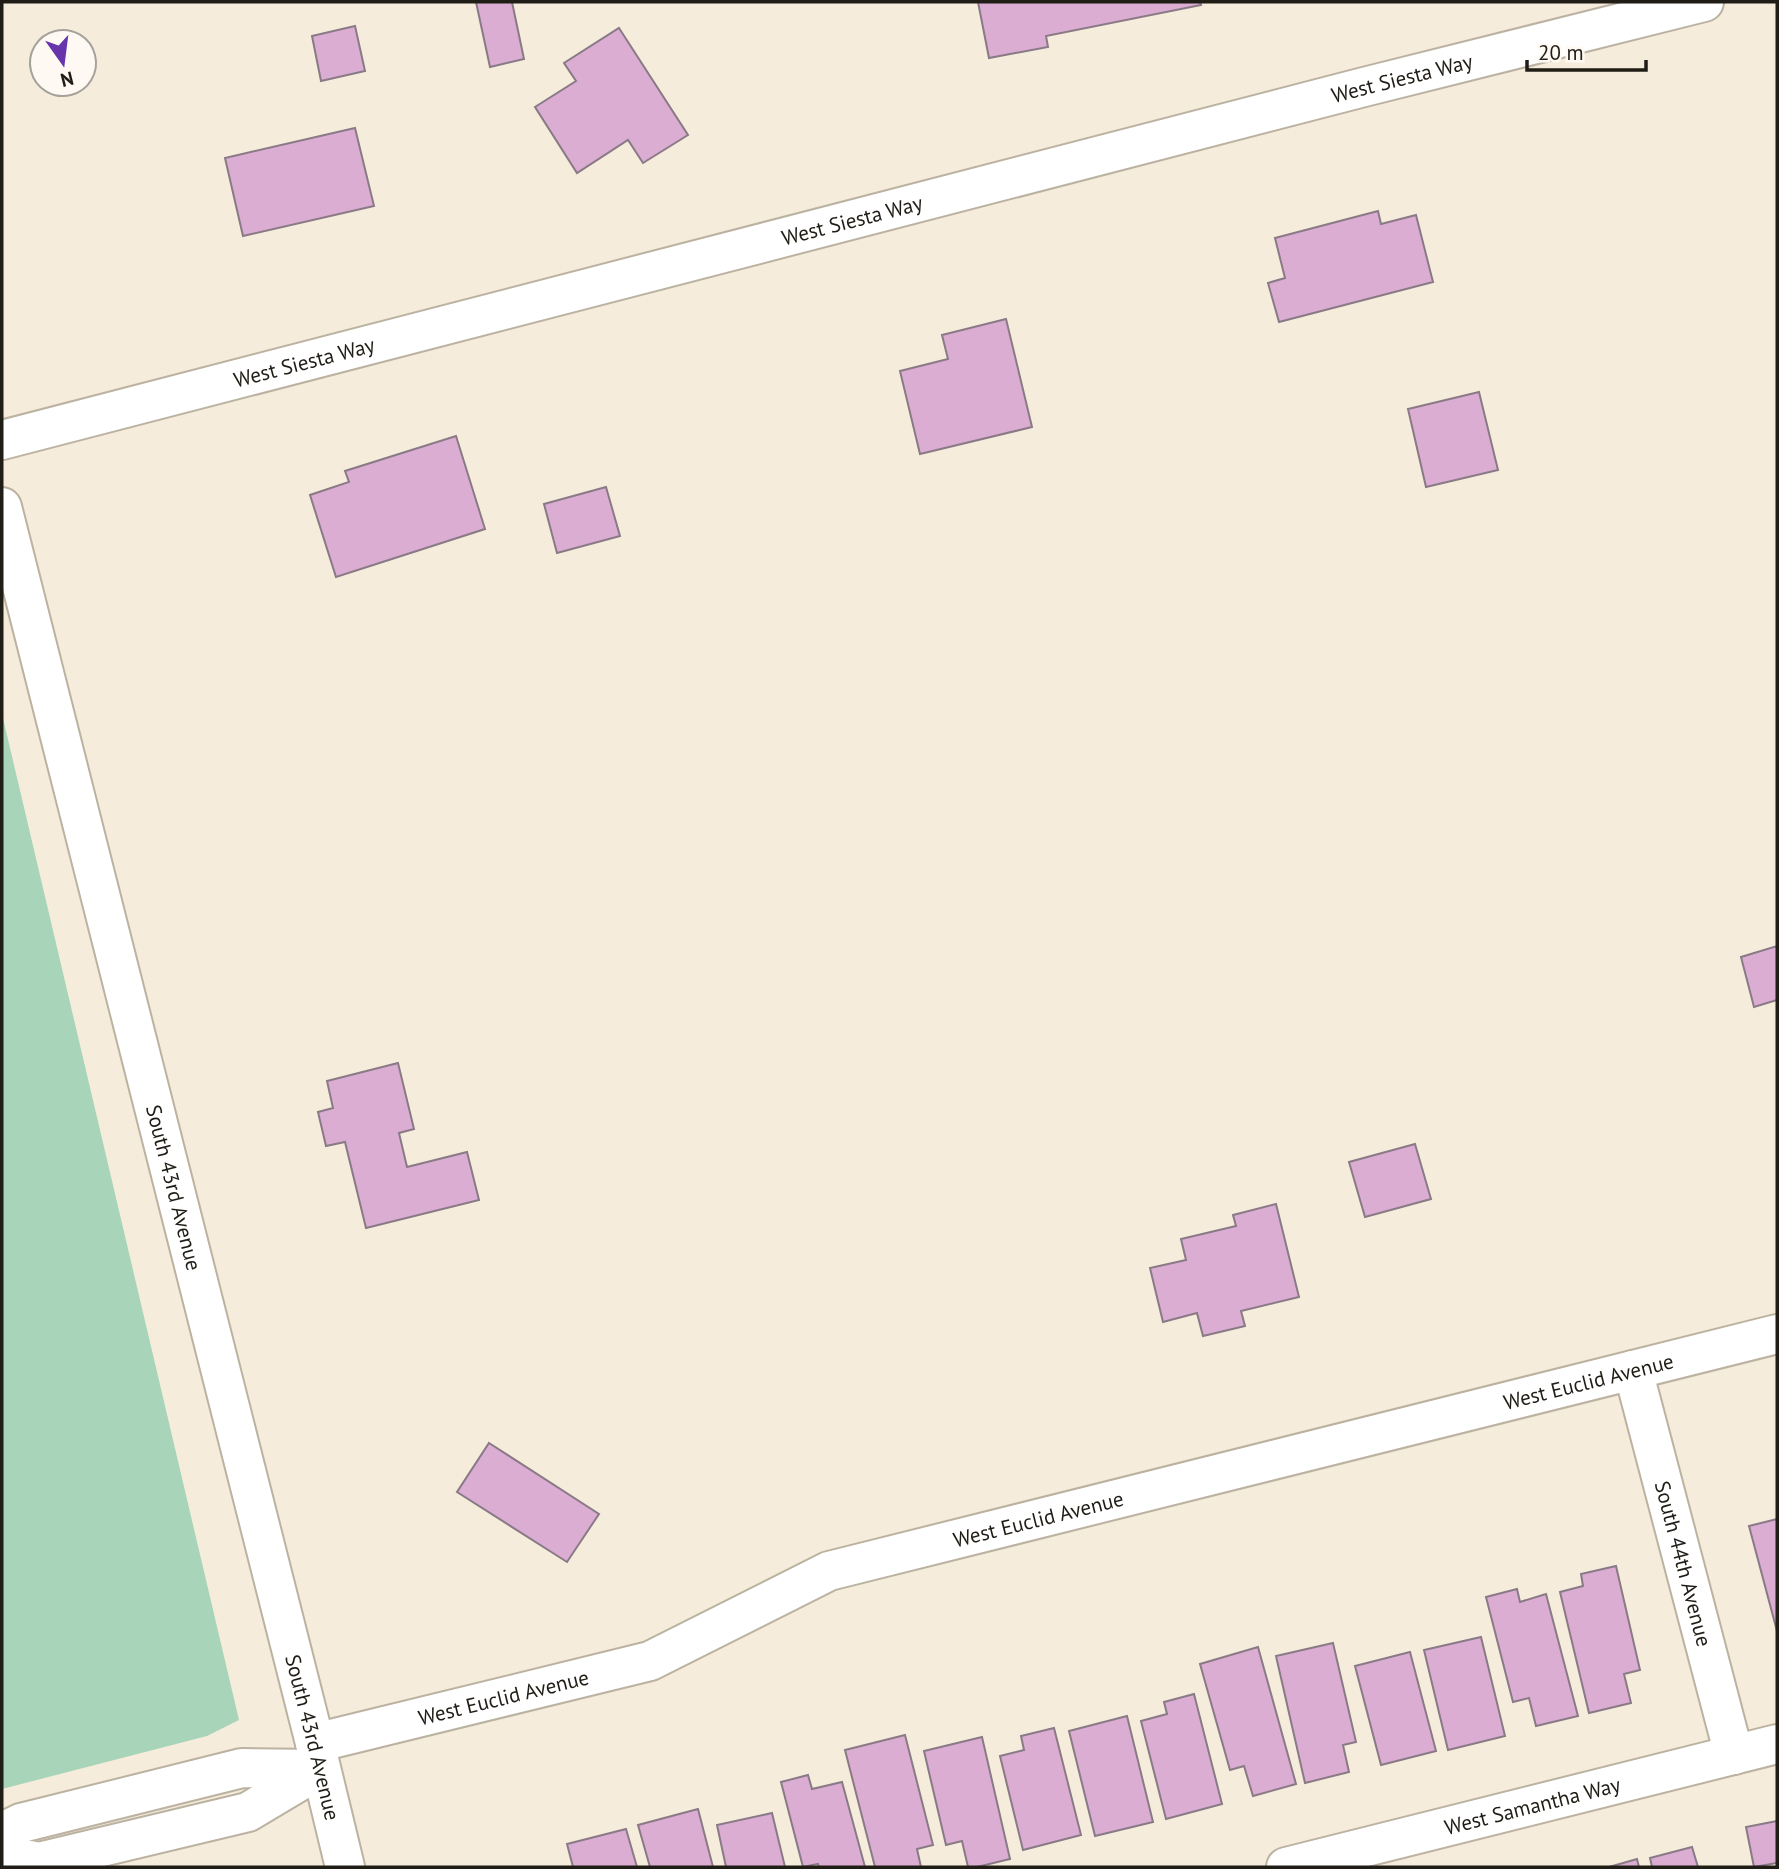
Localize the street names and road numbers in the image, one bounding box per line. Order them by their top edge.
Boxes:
street label: West Siesta Way [1328,47,1475,108]
street label: West Siesta Way [779,188,925,251]
street label: West Siesta Way [231,330,378,393]
street label: South 43rd Avenue [140,1102,208,1273]
street label: West Euclid Avenue [1500,1347,1676,1415]
street label: South 44th Avenue [1649,1478,1718,1649]
street label: West Euclid Avenue [950,1484,1126,1553]
street label: South 43rd Avenue [280,1651,347,1823]
street label: West Euclid Avenue [415,1663,591,1731]
street label: West Samantha Way [1442,1770,1623,1840]

